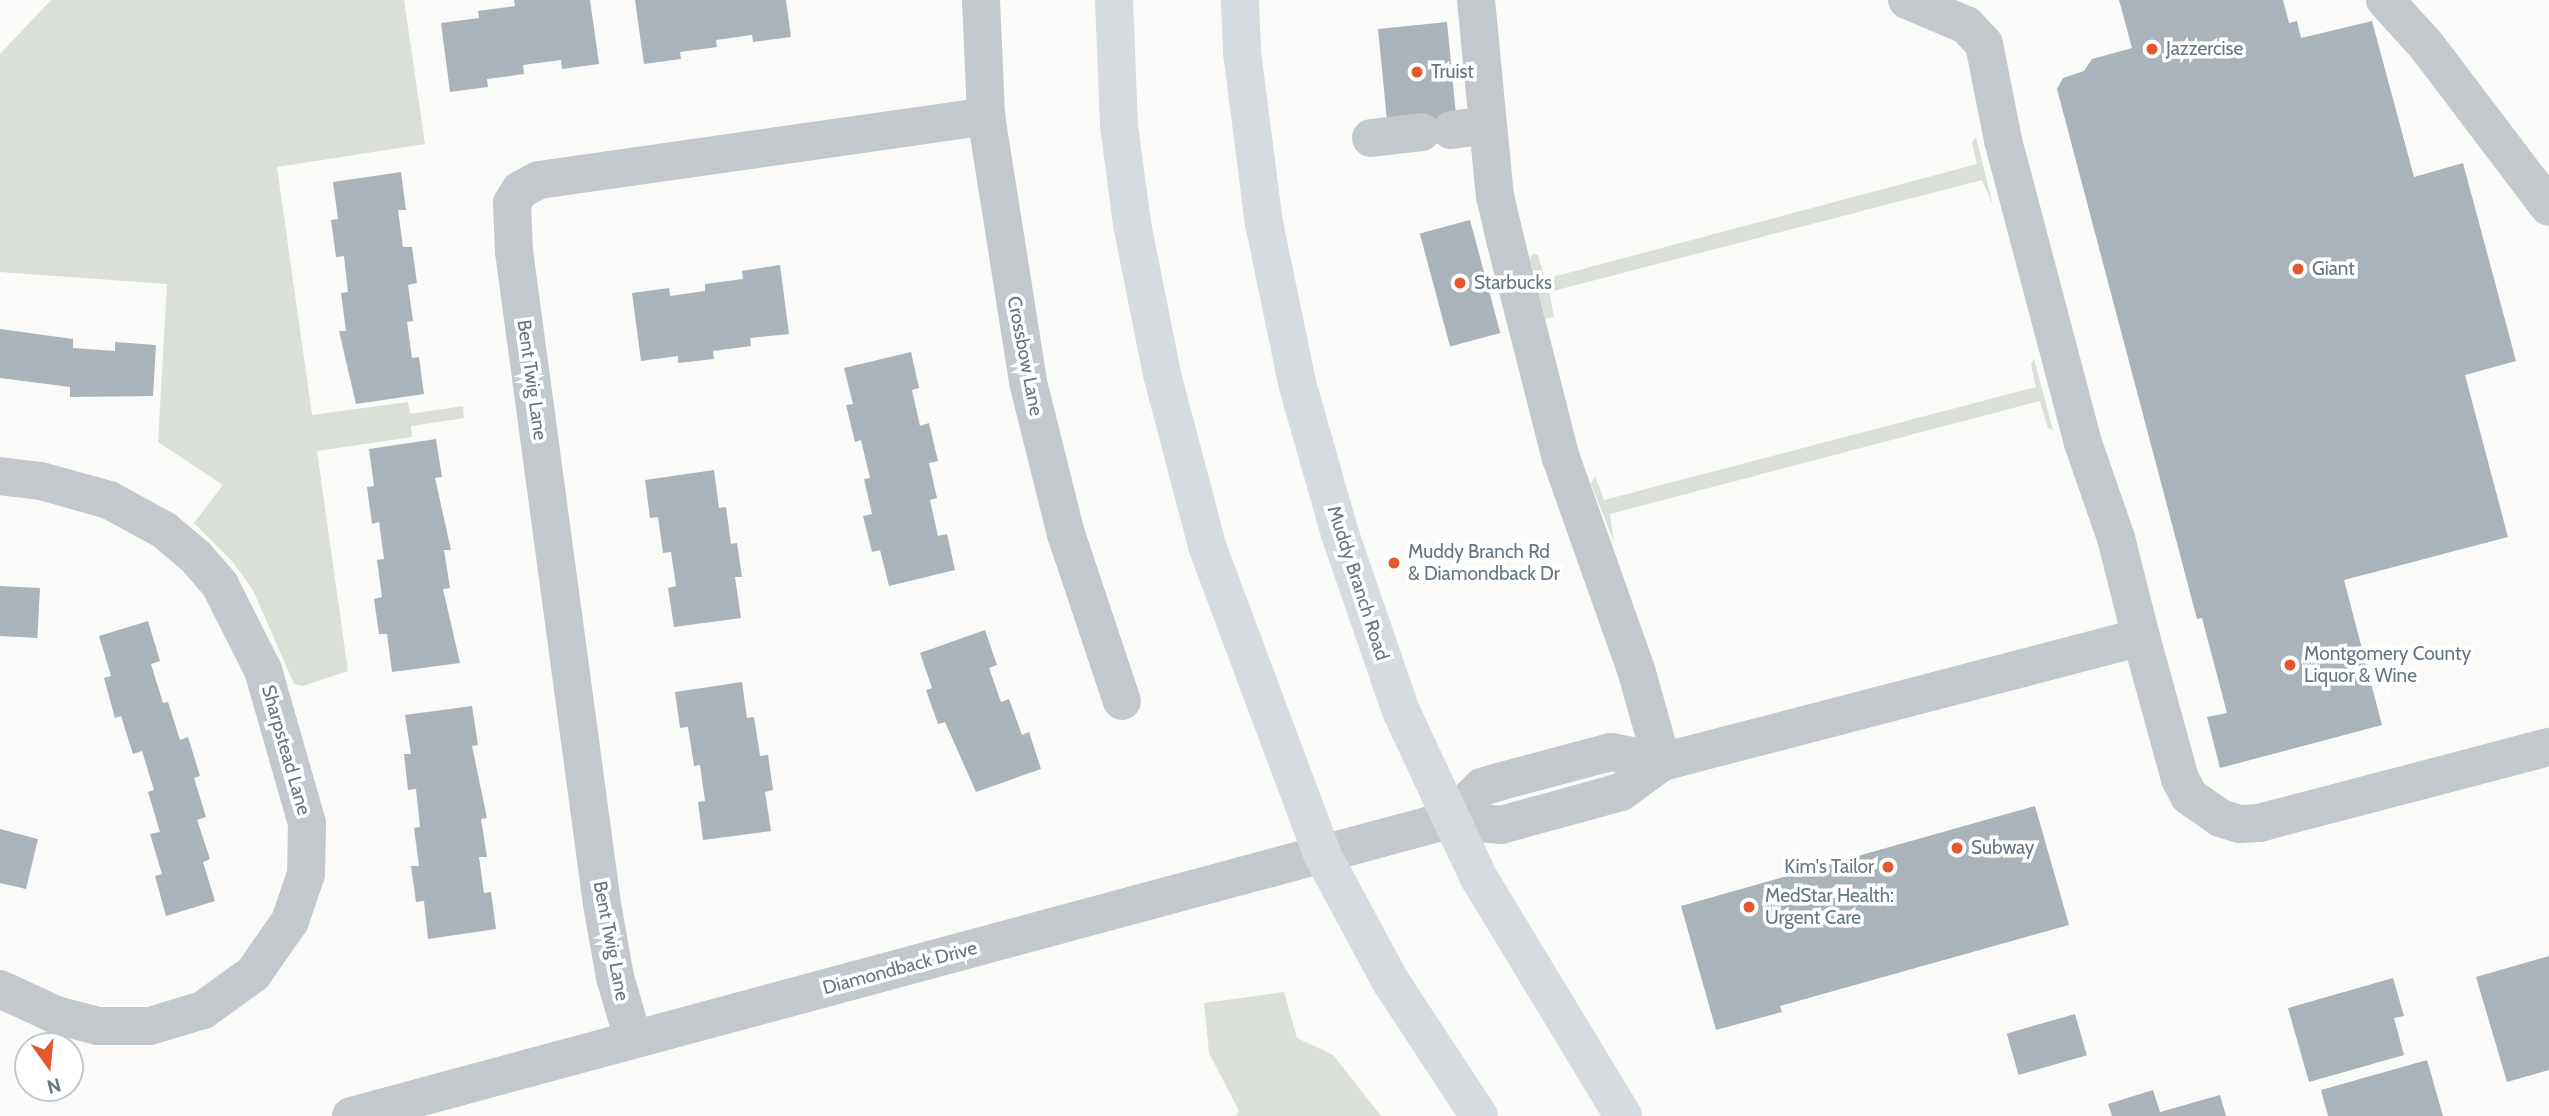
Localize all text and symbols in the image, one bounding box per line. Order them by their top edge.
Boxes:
place label: Jazzercise [2166,38,2243,60]
marker: Jazzercise [2144,41,2160,57]
place label: Truist [1431,61,1474,83]
marker: Truist [1409,64,1425,80]
place label: Giant [2312,258,2355,280]
marker: Giant [2290,261,2306,277]
place label: Starbucks [1474,272,1552,294]
marker: Starbucks [1452,275,1468,291]
street label: Crossbow Lane [1002,294,1048,418]
street label: Bent Twig Lane [512,318,552,442]
street label: Muddy Branch Road [1322,503,1394,663]
place label: Muddy Branch Rd & Diamondback Dr [1408,541,1560,585]
marker: Muddy Branch Rd & Diamondback Dr [1386,555,1402,571]
place label: Montgomery County Liquor & Wine [2304,643,2471,687]
marker: Montgomery County Liquor & Wine [2282,657,2298,673]
street label: Sharpstead Lane [257,683,315,817]
place label: Subway [1971,837,2034,859]
marker: Subway [1949,840,1965,856]
place label: Kim's Tailor [1784,856,1874,878]
marker: Kim's Tailor [1880,859,1896,875]
street label: Bent Twig Lane [588,879,634,1003]
place label: MedStar Health: Urgent Care [1765,885,1894,929]
marker: MedStar Health: Urgent Care [1739,897,1759,917]
street label: Diamondback Drive [820,936,980,1000]
north arrow [14,1032,84,1102]
text: N [45,1073,64,1099]

